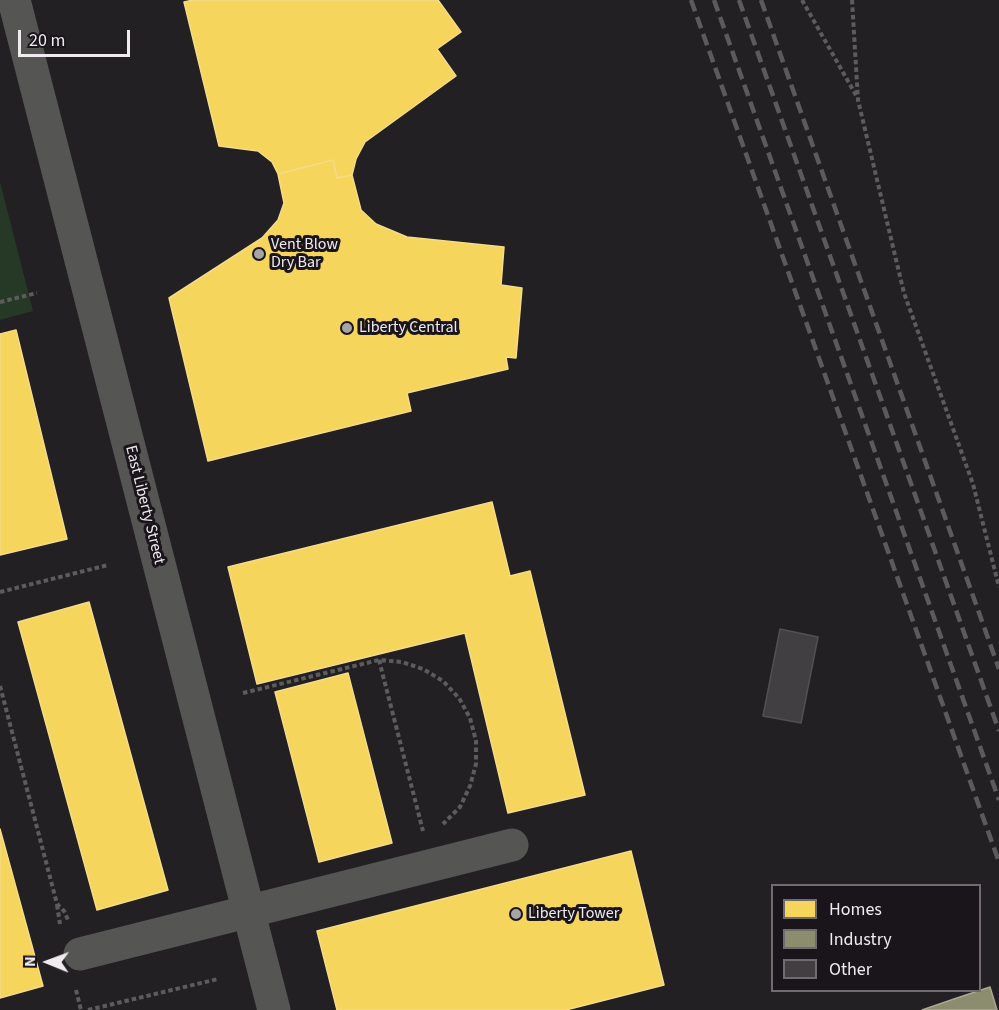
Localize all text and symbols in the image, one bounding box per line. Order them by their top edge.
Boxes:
scale bar [21,18,134,56]
text: 20 m [29,28,65,53]
place label: Vent Blow Dry Bar [271,235,338,273]
marker: Vent Blow Dry Bar [252,247,266,261]
place label: Liberty Central [359,318,458,338]
marker: Liberty Central [340,321,354,335]
street label: East Liberty Street [120,444,168,566]
legend [771,884,981,992]
text: Homes [829,897,882,922]
place label: Liberty Tower [528,904,619,924]
marker: Liberty Tower [509,907,523,921]
text: Industry [829,927,892,952]
north arrow [18,932,78,992]
text: N [19,956,41,967]
text: Other [829,957,872,982]

